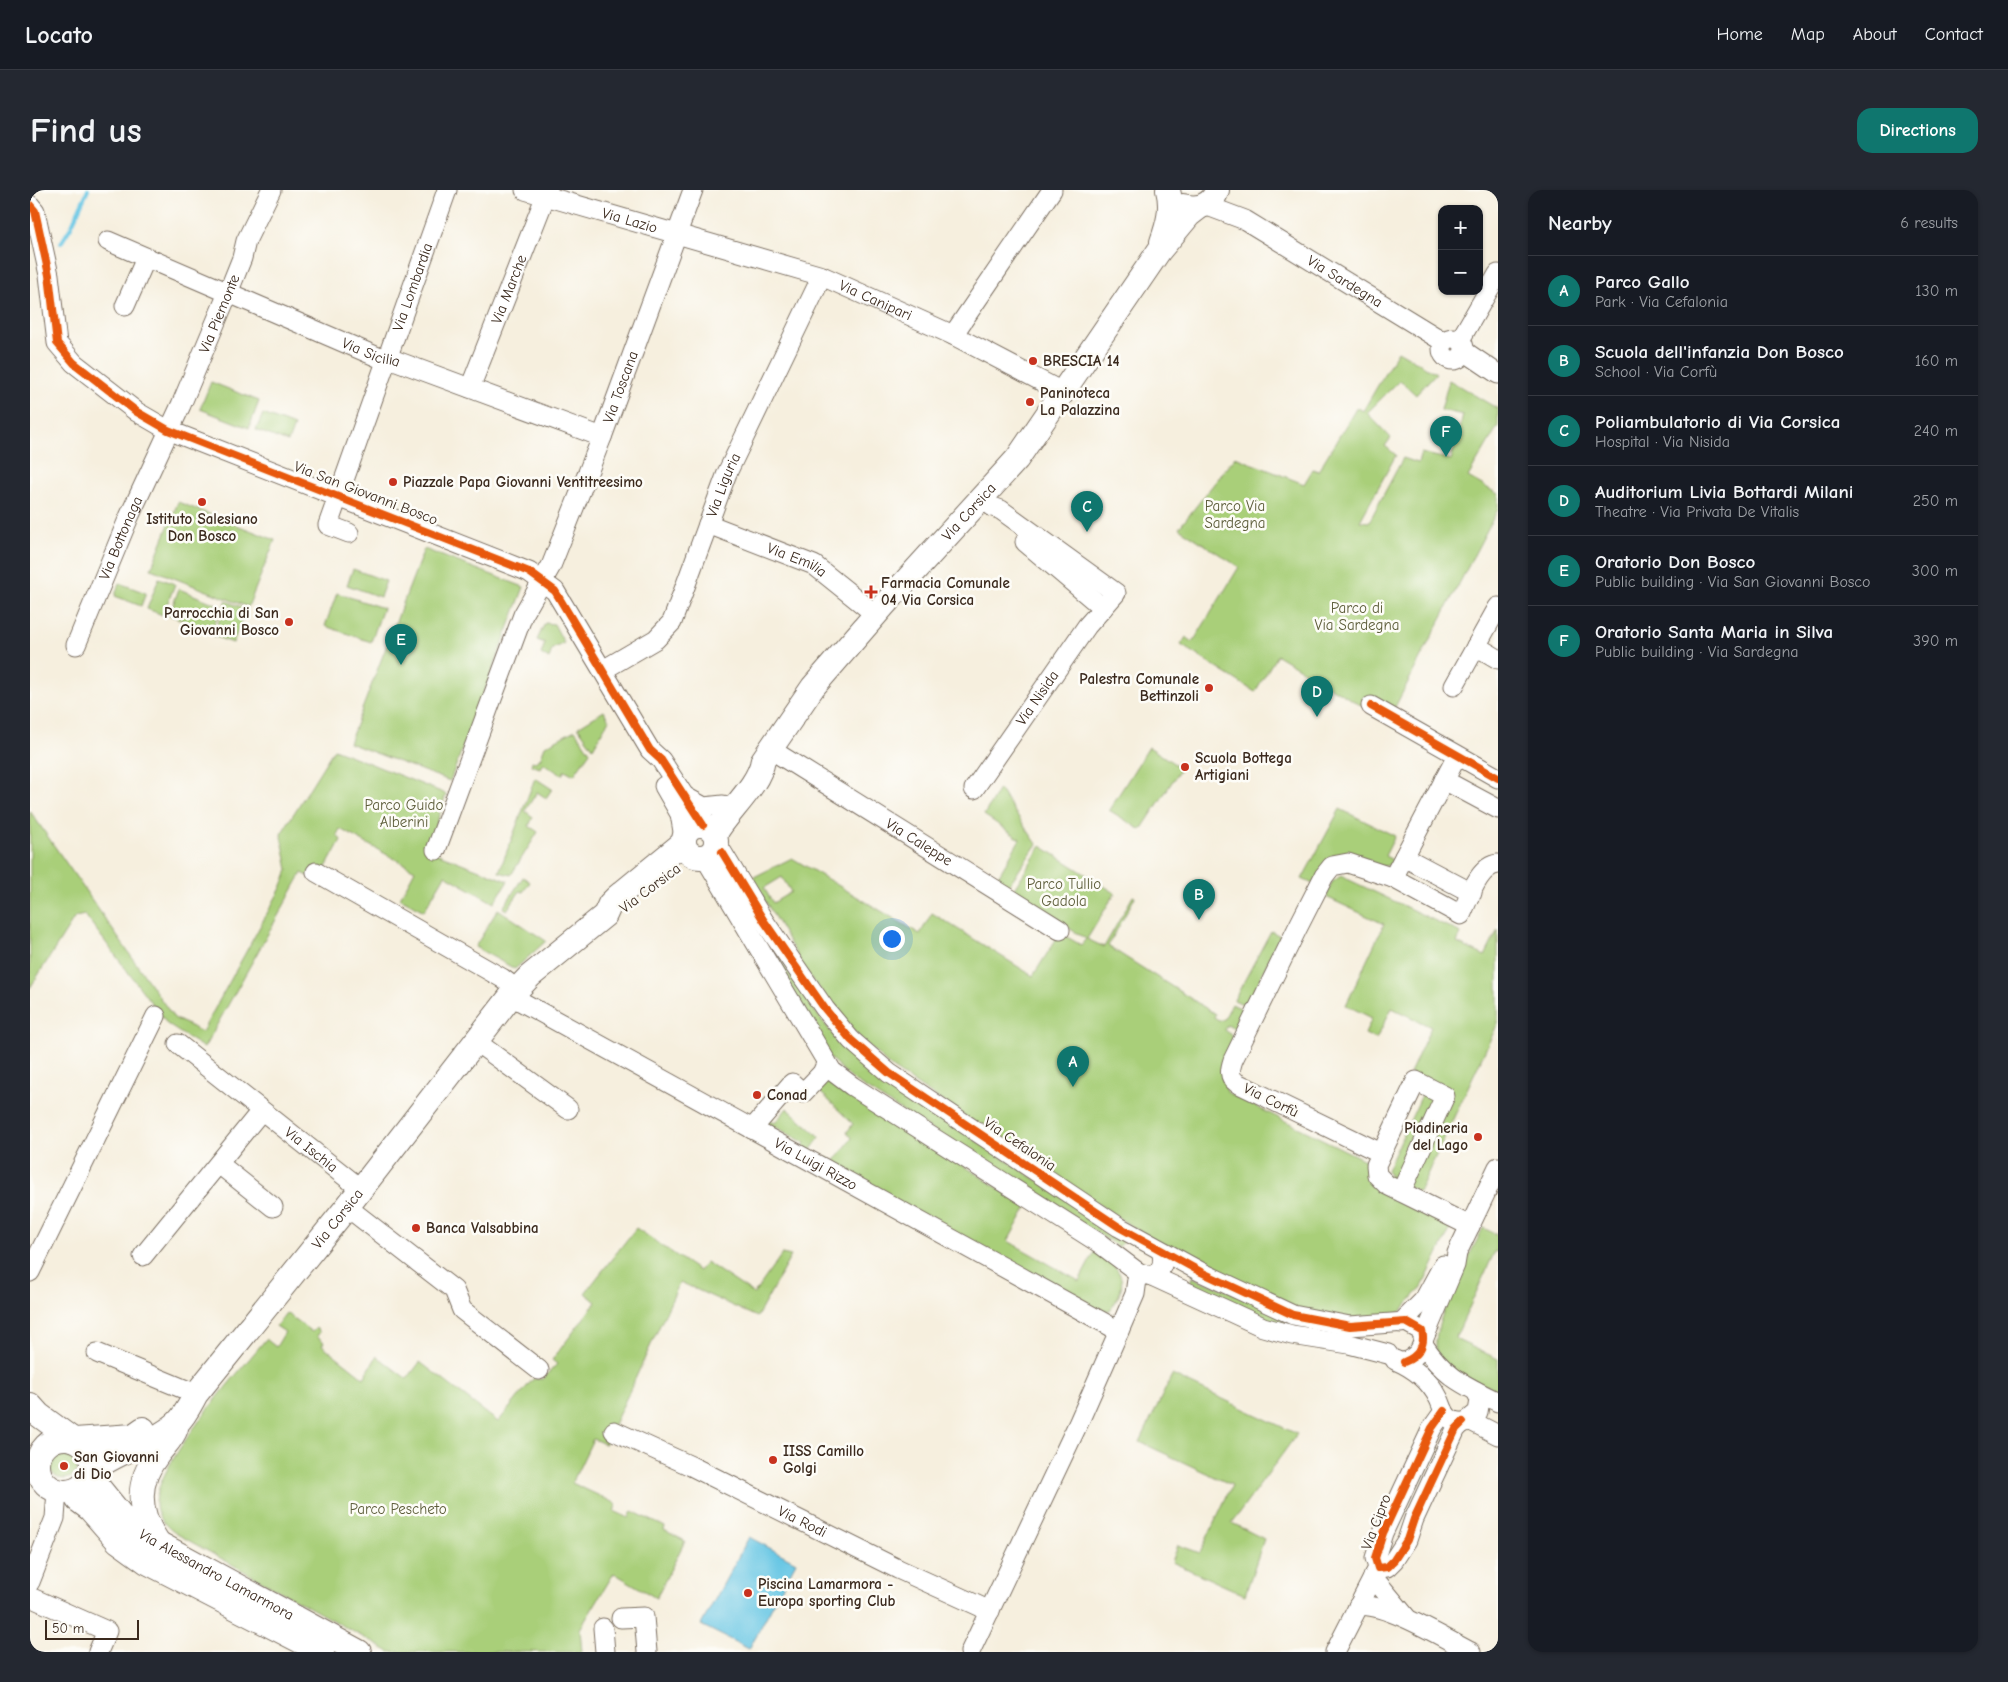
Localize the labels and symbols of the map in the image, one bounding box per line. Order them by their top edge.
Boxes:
street label: Via Lazio [600,204,660,237]
street label: Via Lombardia [389,241,436,334]
street label: Via Sardegna [1304,251,1386,311]
street label: Via Marche [487,252,531,327]
street label: Via Piemonte [195,271,244,356]
street label: Via Canipari [836,276,915,324]
street label: Via Sicilia [339,334,403,371]
street label: Via Toscana [599,348,642,426]
place label: BRESCIA 14 [1043,352,1120,370]
marker: BRESCIA 14 [1027,355,1039,367]
place label: Paninoteca La Palazzina [1040,384,1120,419]
marker: Paninoteca La Palazzina [1024,396,1036,408]
pin: F [1430,416,1462,457]
street label: Via Liguria [702,450,744,520]
street label: Via San Giovanni Bosco [292,457,441,529]
place label: Piazzale Papa Giovanni Ventitreesimo [403,473,643,491]
marker: Piazzale Papa Giovanni Ventitreesimo [387,476,399,488]
street label: Via Corsica [938,479,1000,544]
pin: C [1071,491,1103,532]
street label: Via Bottonaga [95,493,146,582]
marker: Istituto Salesiano Don Bosco [196,496,208,508]
park label: Parco Via Sardegna [1205,497,1265,532]
place label: Istituto Salesiano Don Bosco [146,510,258,545]
street label: Via Emilia [765,539,831,581]
place label: Farmacia Comunale 04 Via Corsica [881,574,1010,609]
marker: Farmacia Comunale 04 Via Corsica [865,586,877,598]
park label: Parco di Via Sardegna [1314,599,1400,634]
place label: Parrocchia di San Giovanni Bosco [164,604,279,639]
marker: Parrocchia di San Giovanni Bosco [283,616,295,628]
pin: E [385,624,417,665]
street label: Via Nisida [1012,667,1063,729]
place label: Palestra Comunale Bettinzoli [1079,670,1199,705]
pin: D [1301,676,1333,717]
marker: Palestra Comunale Bettinzoli [1203,682,1215,694]
place label: Scuola Bottega Artigiani [1195,749,1292,784]
marker: Scuola Bottega Artigiani [1179,761,1191,773]
park label: Parco Guido Alberini [365,796,444,831]
street label: Via Caleppe [882,814,956,870]
street label: Via Corsica [616,859,684,917]
park label: Parco Tullio Gadola [1027,875,1101,910]
pin: B [1183,879,1215,920]
your location [879,926,905,952]
pin: A [1057,1046,1089,1087]
street label: Via Corfù [1240,1079,1302,1121]
place label: Conad [767,1086,807,1104]
marker: Conad [751,1089,763,1101]
street label: Via Cefalonia [980,1113,1060,1175]
place label: Piadineria del Lago [1404,1119,1468,1154]
street label: Via Ischia [281,1123,341,1176]
marker: Piadineria del Lago [1472,1131,1484,1143]
street label: Via Luigi Rizzo [771,1134,860,1194]
street label: Via Corsica [308,1185,367,1252]
place label: Banca Valsabbina [426,1219,539,1237]
marker: Banca Valsabbina [410,1222,422,1234]
place label: IISS Camillo Golgi [783,1442,864,1477]
place label: San Giovanni di Dio [74,1448,159,1483]
marker: IISS Camillo Golgi [767,1454,779,1466]
marker: San Giovanni di Dio [58,1460,70,1472]
street label: Via Cipro [1357,1491,1395,1552]
park label: Parco Pescheto [349,1500,447,1518]
street label: Via Rodi [775,1502,830,1541]
street label: Via Alessandro Lamarmora [135,1525,297,1624]
place label: Piscina Lamarmora - Europa sporting Club [758,1575,896,1610]
marker: Piscina Lamarmora - Europa sporting Club [742,1587,754,1599]
scale bar [45,1617,139,1640]

